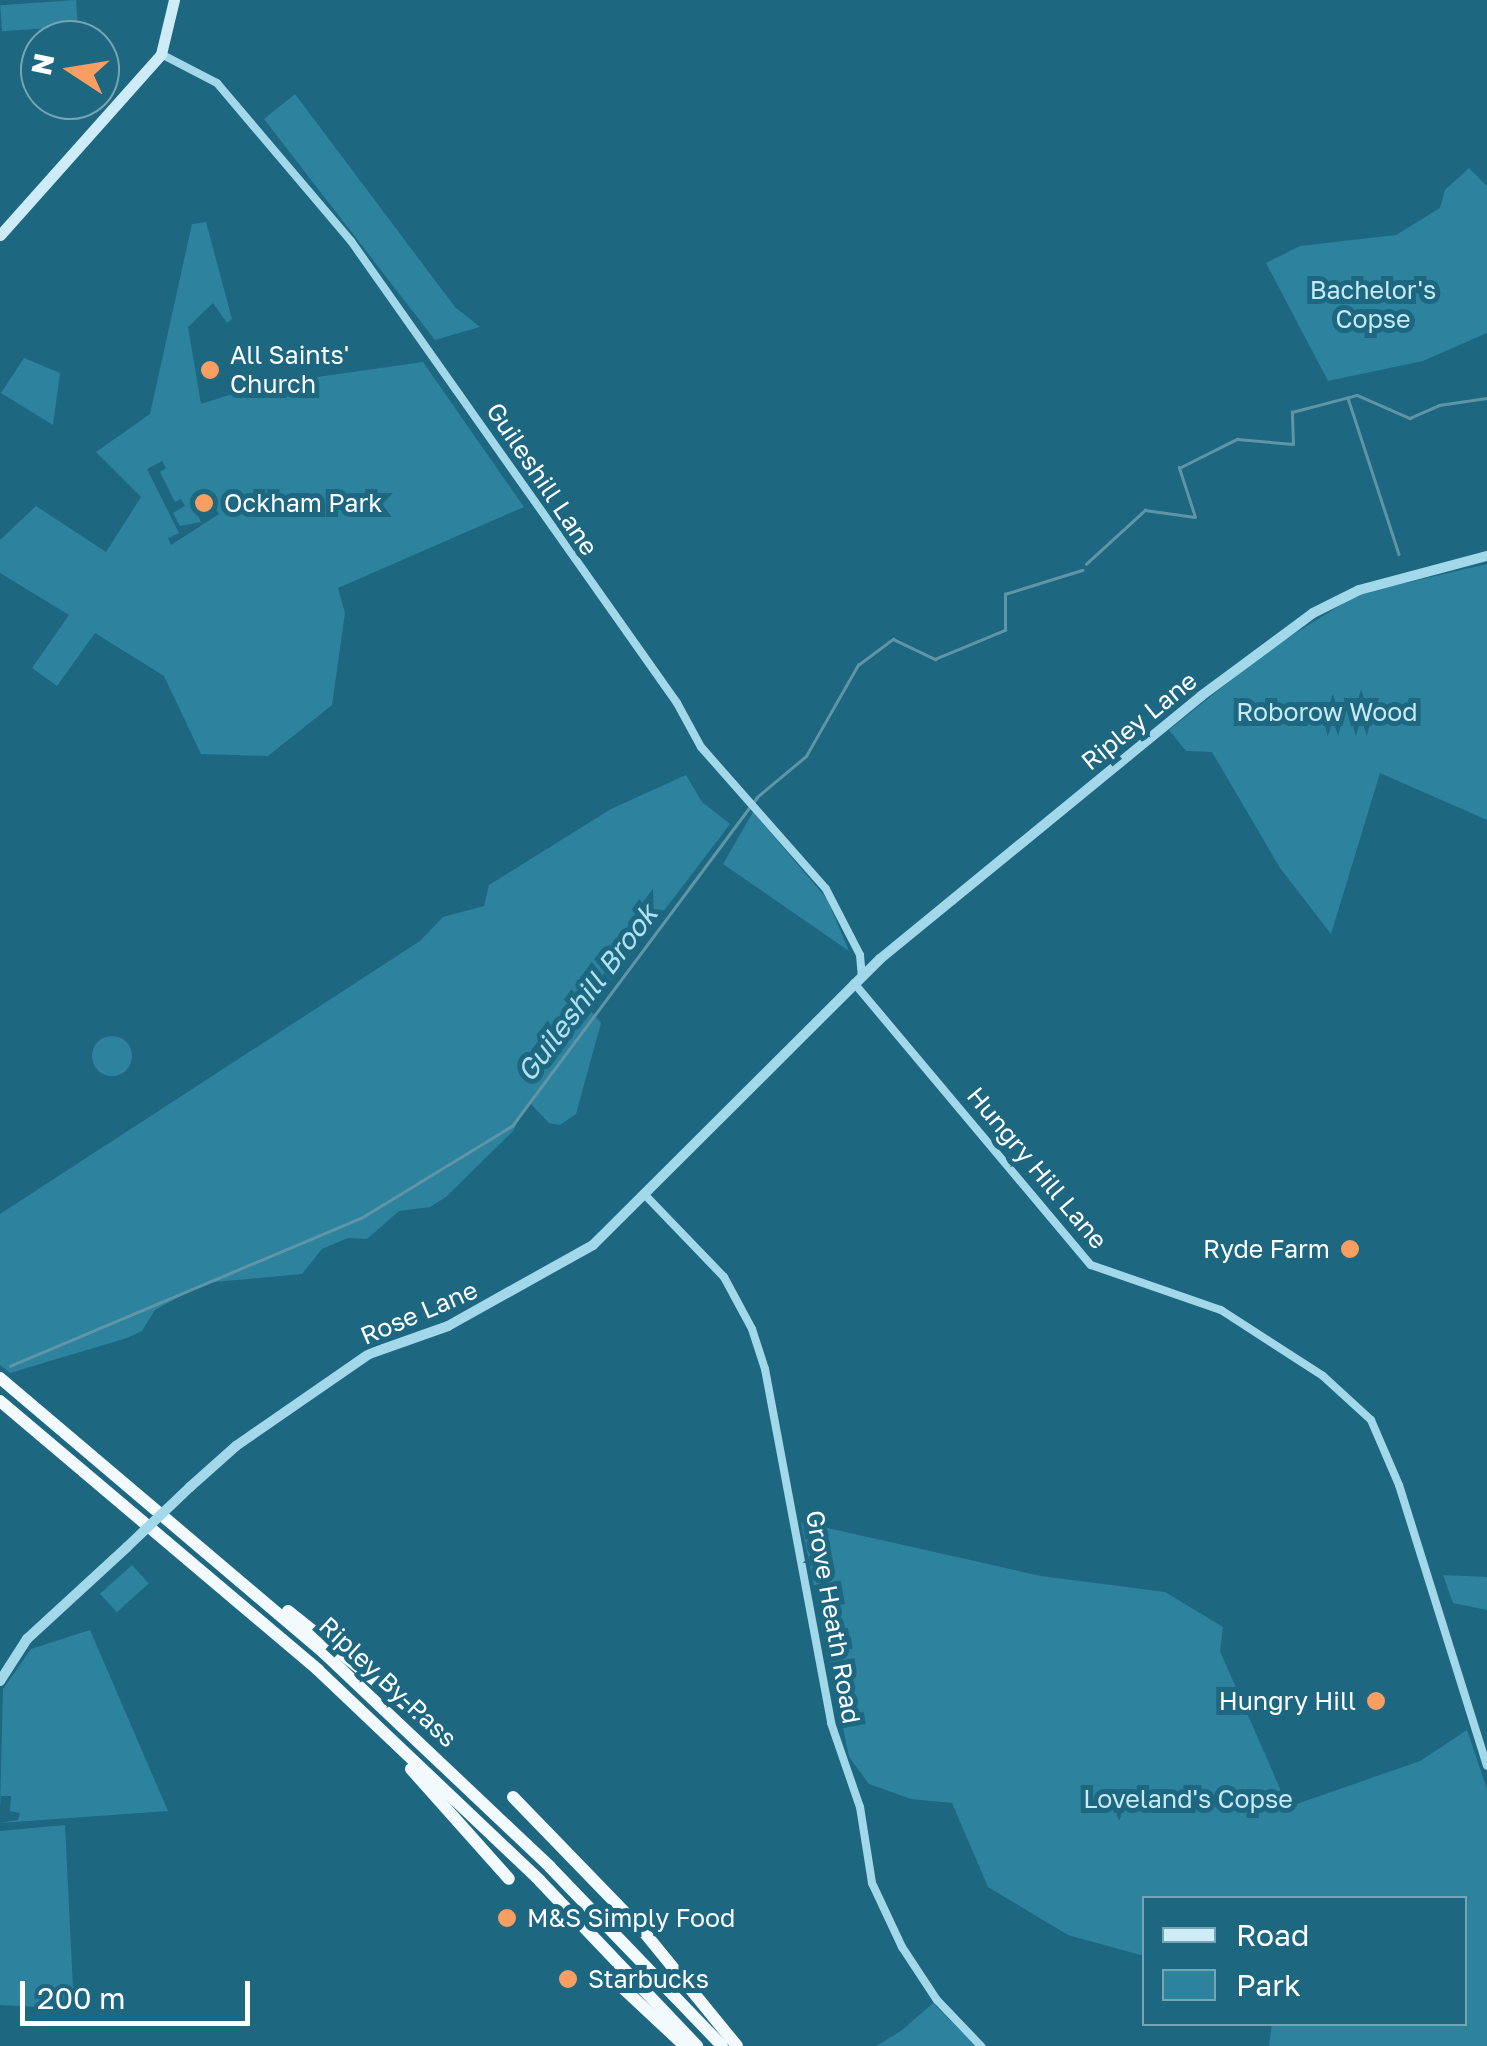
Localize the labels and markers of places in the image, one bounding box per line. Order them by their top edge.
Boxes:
place label: All Saints' Church [230,341,349,400]
marker: All Saints' Church [199,359,221,381]
place label: Ockham Park [224,488,382,518]
marker: Ockham Park [193,492,215,514]
place label: Ryde Farm [1203,1234,1330,1264]
marker: Ryde Farm [1339,1238,1361,1260]
place label: Hungry Hill [1219,1686,1356,1716]
marker: Hungry Hill [1365,1690,1387,1712]
place label: M&S Simply Food [527,1903,735,1933]
marker: M&S Simply Food [496,1907,518,1929]
place label: Starbucks [588,1964,709,1994]
marker: Starbucks [557,1968,579,1990]

